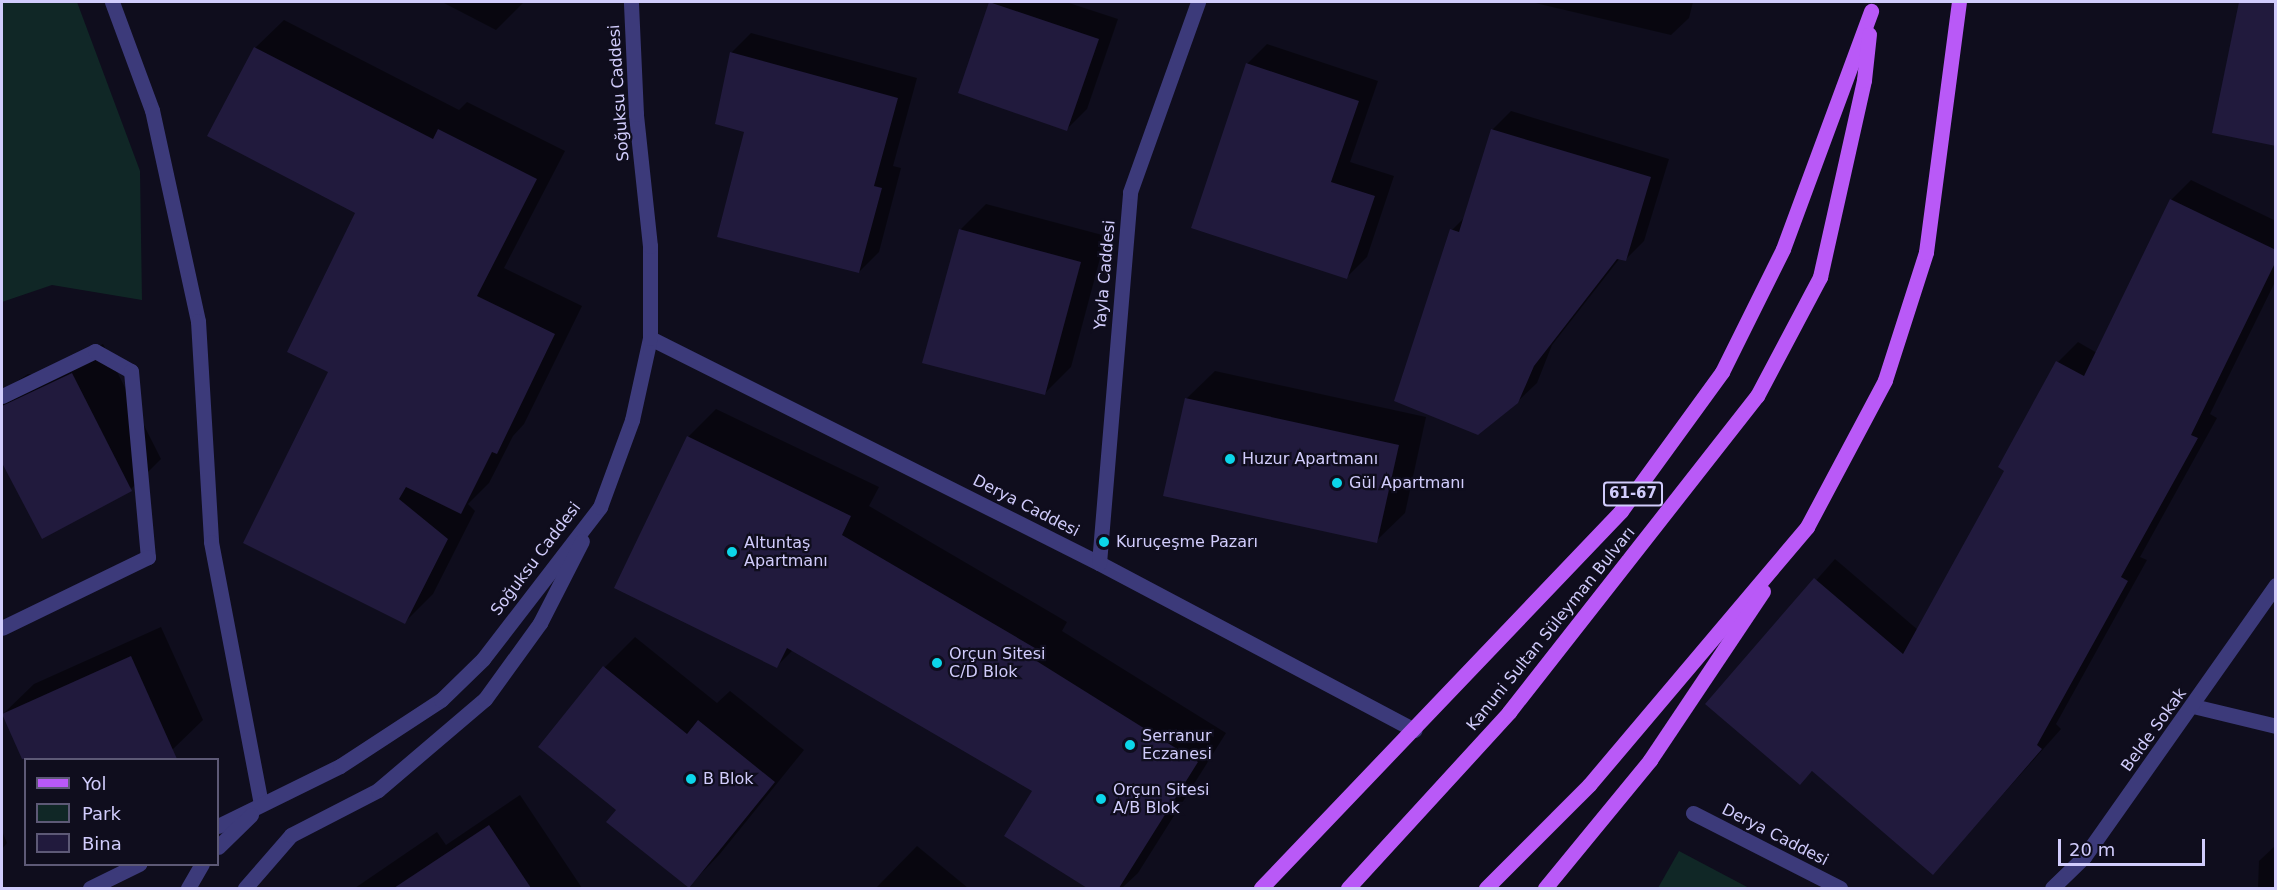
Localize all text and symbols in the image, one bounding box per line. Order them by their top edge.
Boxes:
street label: Soğuksu Caddesi [605,24,633,162]
street label: Yayla Caddesi [1091,219,1119,331]
place label: Huzur Apartmanı [1242,449,1378,469]
marker: Huzur Apartmanı [1223,452,1237,466]
street label: Derya Caddesi [970,471,1082,541]
place label: Gül Apartmanı [1349,473,1465,493]
marker: Gül Apartmanı [1330,476,1344,490]
road number: 61-67 [1603,482,1663,506]
street label: Soğuksu Caddesi [487,499,585,619]
street label: Kanuni Sultan Süleyman Bulvarı [1463,523,1639,735]
place label: Kuruçeşme Pazarı [1116,532,1258,552]
place label: Altuntaş Apartmanı [744,533,828,571]
marker: Kuruçeşme Pazarı [1097,535,1111,549]
marker: Altuntaş Apartmanı [725,545,739,559]
place label: Orçun Sitesi C/D Blok [949,644,1045,682]
marker: Orçun Sitesi C/D Blok [930,656,944,670]
street label: Belde Sokak [2117,685,2191,775]
place label: Serranur Eczanesi [1142,726,1212,764]
marker: Serranur Eczanesi [1123,738,1137,752]
legend [24,758,219,866]
place label: B Blok [703,769,754,789]
marker: B Blok [684,772,698,786]
text: Yol [82,773,107,794]
place label: Orçun Sitesi A/B Blok [1113,780,1209,818]
marker: Orçun Sitesi A/B Blok [1094,792,1108,806]
street label: Derya Caddesi [1719,800,1831,870]
text: Park [82,803,121,824]
scale bar [2061,827,2208,865]
text: Bina [82,833,122,854]
text: 20 m [2069,839,2115,860]

